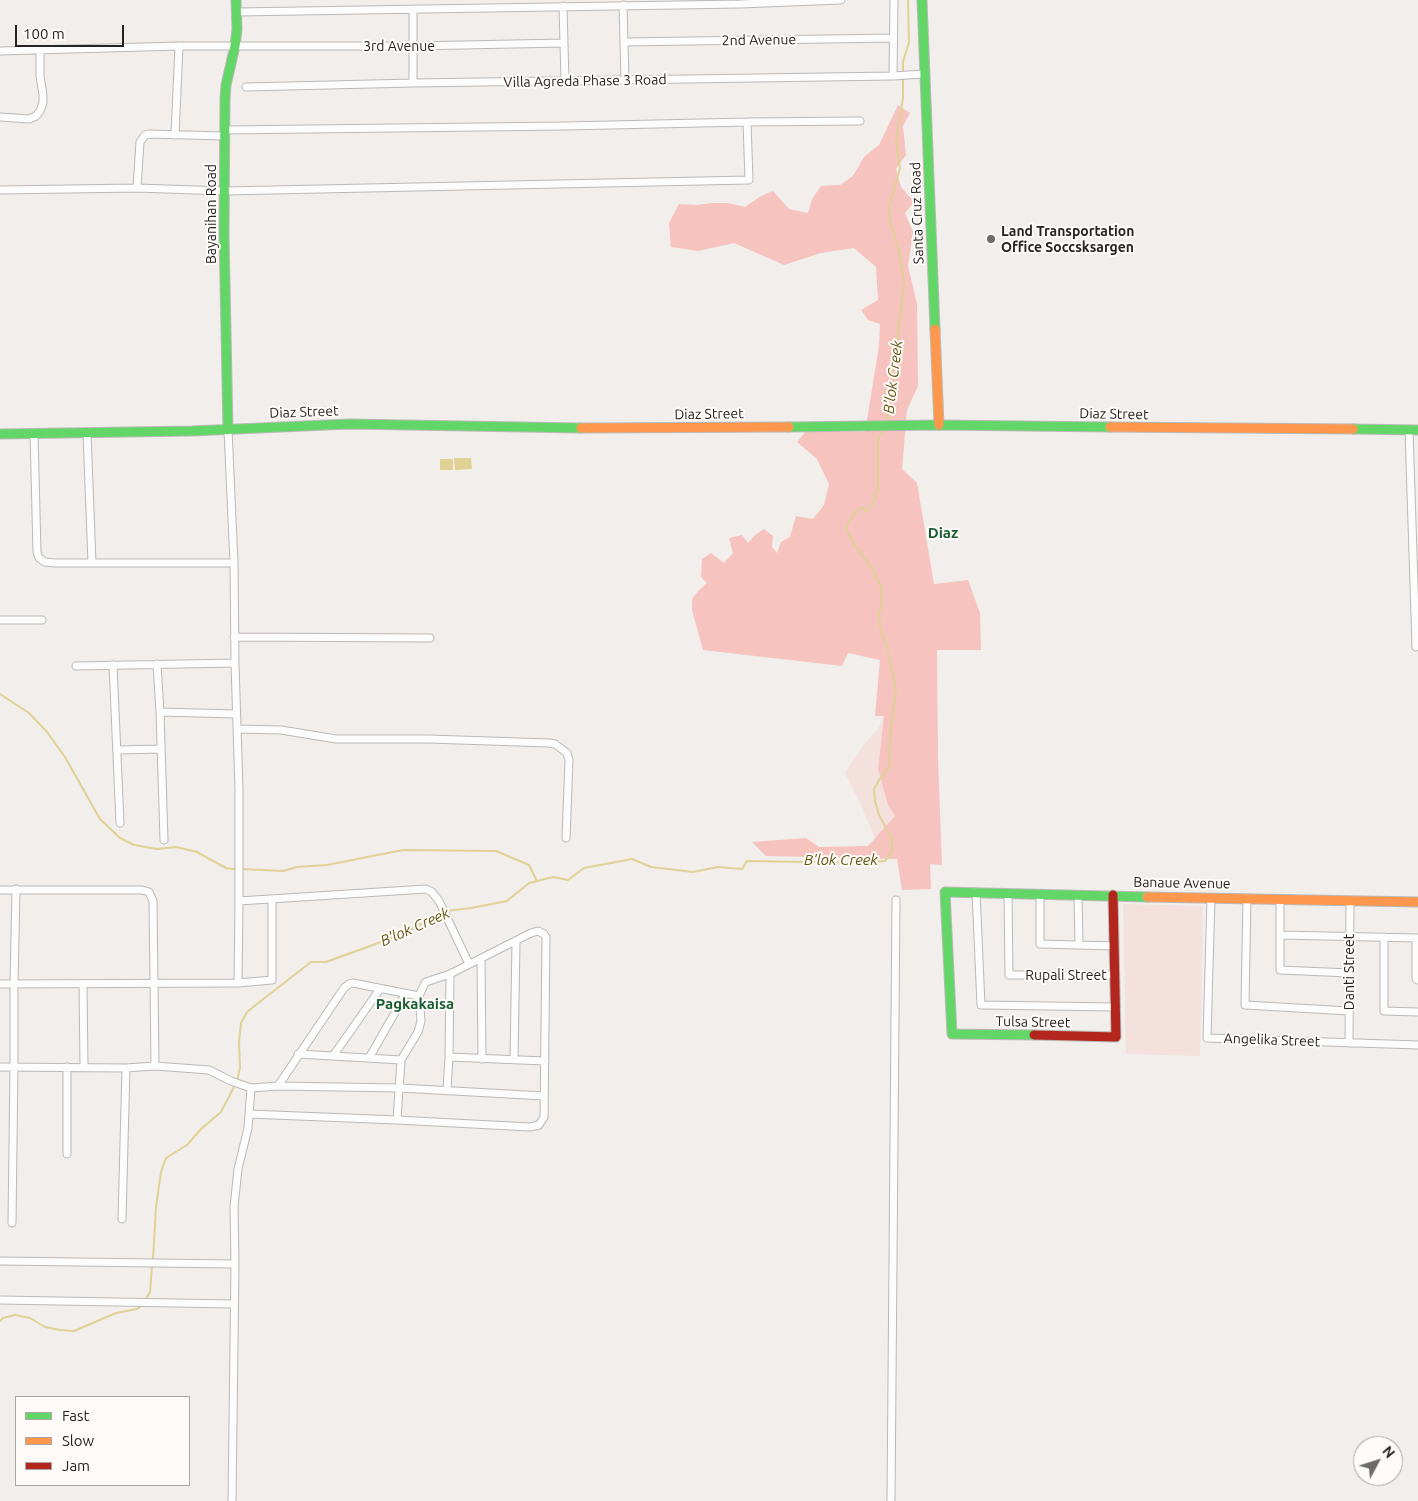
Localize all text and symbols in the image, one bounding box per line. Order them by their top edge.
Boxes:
scale bar [18,15,126,47]
text: 100 m [23,25,65,42]
street label: 2nd Avenue [722,31,796,49]
street label: 3rd Avenue [363,38,435,54]
street label: Villa Agreda Phase 3 Road [503,71,667,91]
street label: Santa Cruz Road [907,162,927,264]
street label: Bayanihan Road [203,164,219,264]
place label: Land Transportation Office Soccsksargen [1001,223,1134,256]
marker: Land Transportation Office Soccsksargen [985,233,997,245]
water label: B'lok Creek [880,339,906,415]
street label: Diaz Street [269,402,339,422]
street label: Diaz Street [674,405,744,423]
street label: Diaz Street [1079,405,1149,423]
district label: Diaz [928,524,958,542]
water label: B'lok Creek [804,851,878,869]
street label: Banaue Avenue [1133,874,1231,892]
water label: B'lok Creek [378,904,452,950]
street label: Danti Street [1341,934,1357,1010]
street label: Rupali Street [1025,967,1107,983]
district label: Pagkakaisa [376,995,454,1013]
street label: Tulsa Street [996,1013,1070,1031]
street label: Angelika Street [1223,1030,1321,1050]
legend [15,1396,190,1486]
text: Fast [62,1407,89,1424]
text: Slow [62,1432,94,1449]
north arrow [1353,1436,1403,1486]
text: N [1379,1443,1398,1461]
text: Jam [62,1457,90,1474]

